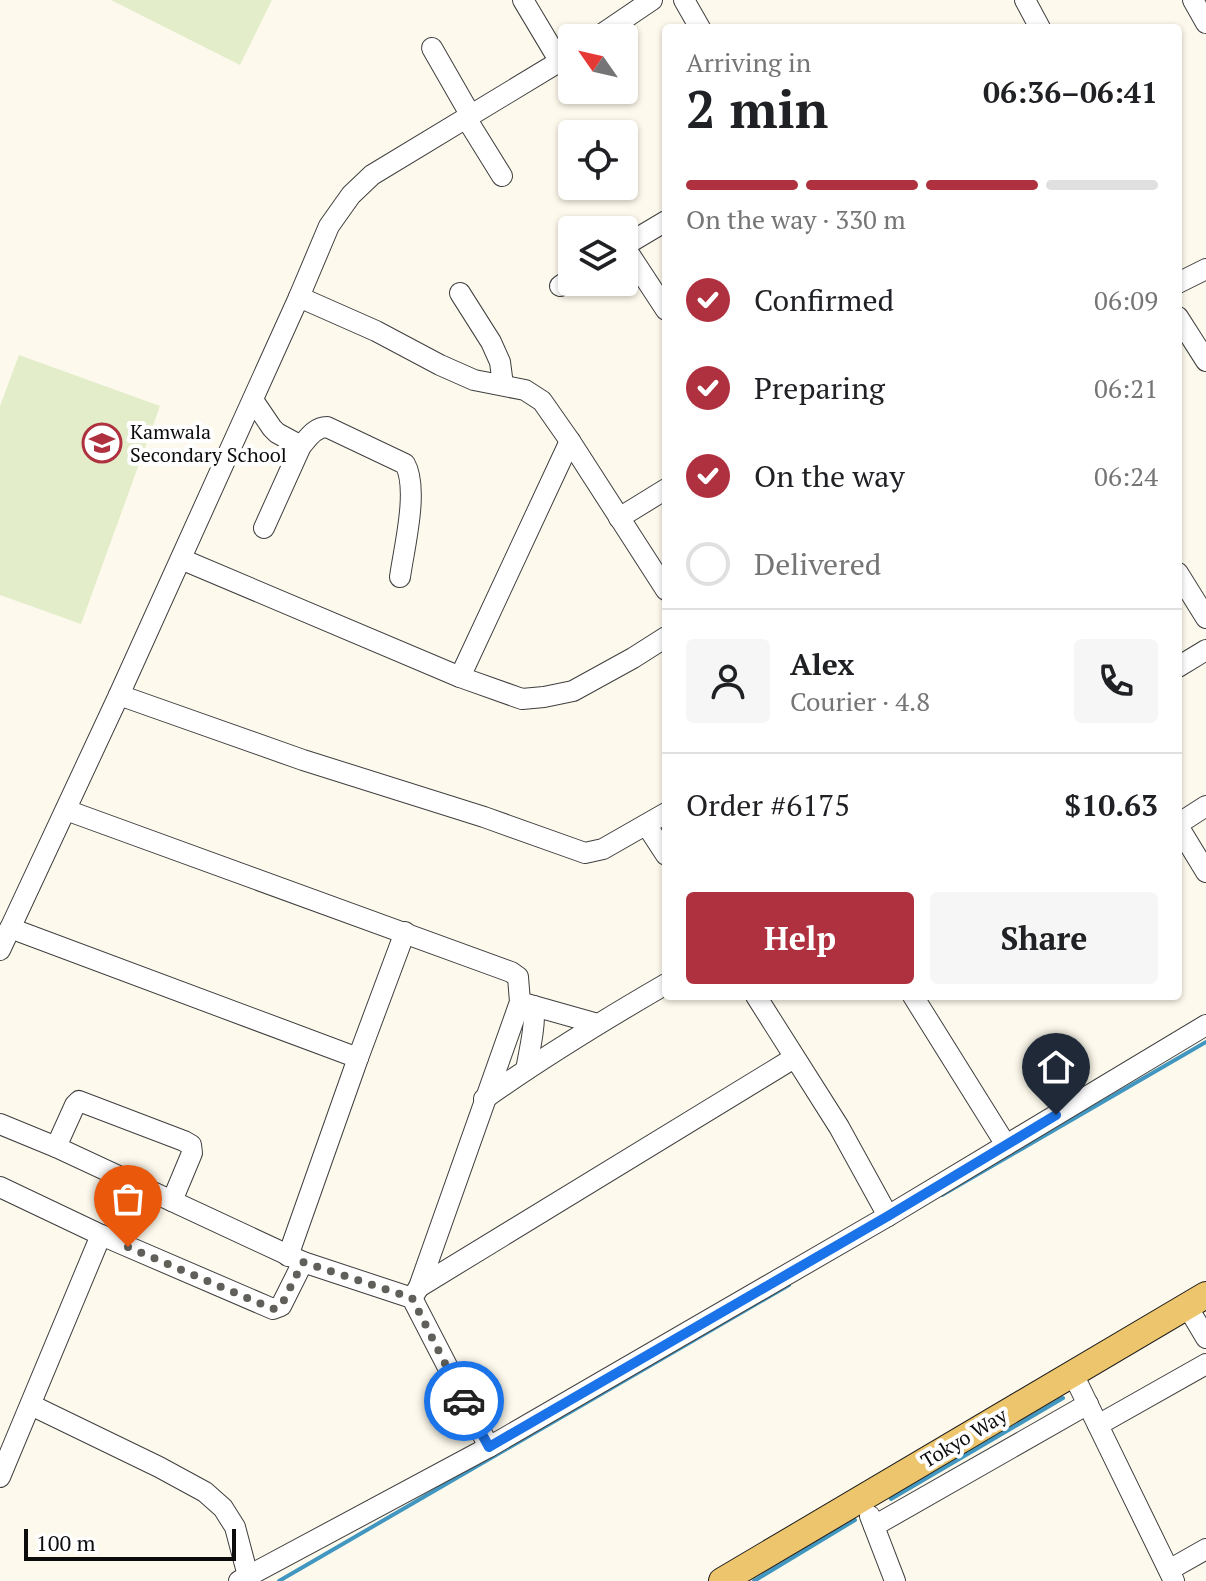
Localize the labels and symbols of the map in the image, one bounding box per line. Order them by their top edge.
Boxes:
north arrow [558,24,638,104]
place label: Kamwala Secondary School [130,418,287,468]
school or university icon: Kamwala Secondary School [81,422,123,464]
pin [1022,1033,1090,1115]
pin [94,1165,162,1247]
courier [424,1361,504,1441]
street label: Tokyo Way [916,1401,1012,1474]
scale bar [24,1525,236,1561]

